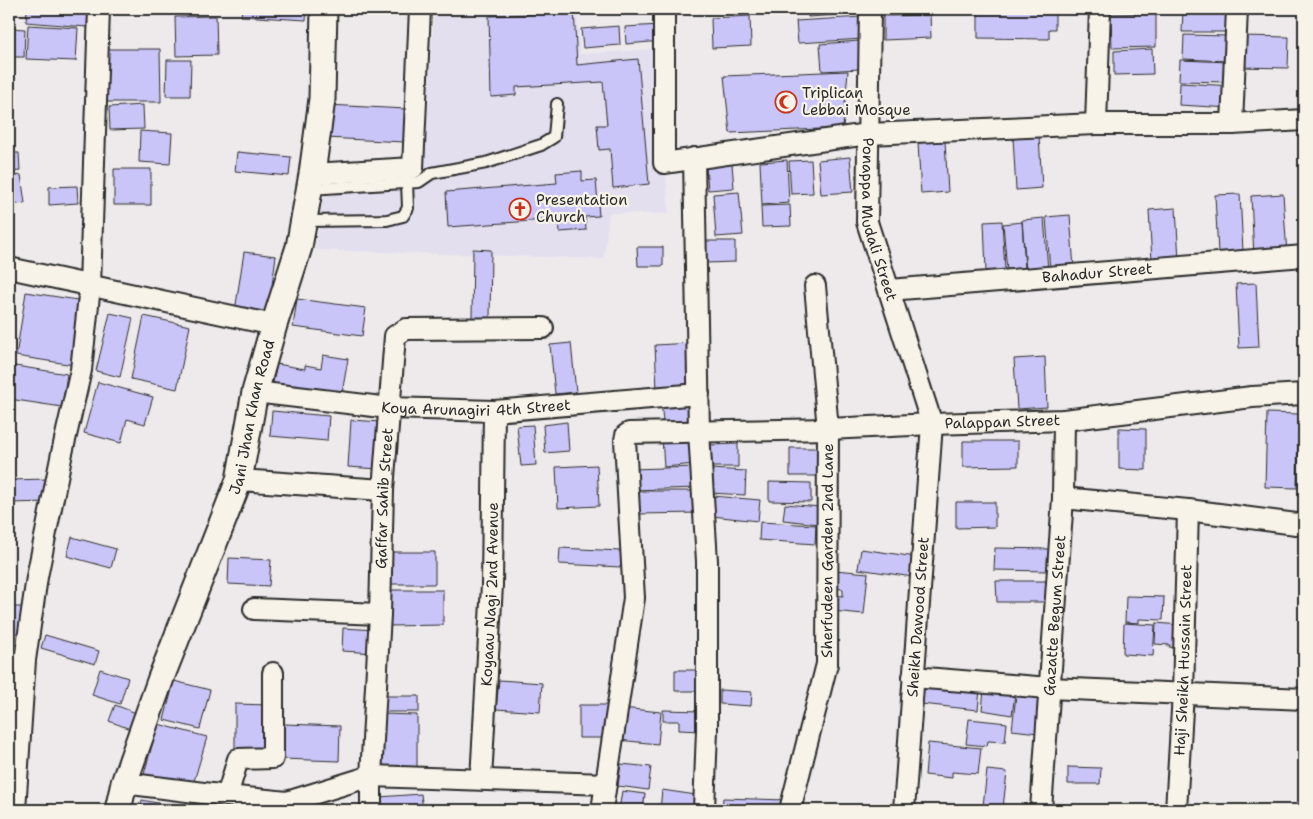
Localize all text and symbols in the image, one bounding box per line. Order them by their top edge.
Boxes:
place label: Triplican Lebbai Mosque [802,83,911,120]
mosque icon: Triplican Lebbai Mosque [774,90,798,114]
street label: Ponappa Mudali Street [857,137,902,303]
place label: Presentation Church [536,190,627,227]
church icon: Presentation Church [508,197,532,221]
street label: Bahadur Street [1041,258,1153,287]
street label: Jani Jhan Khan Road [224,337,279,498]
street label: Koya Arunagiri 4th Street [380,395,571,421]
street label: Palappan Street [944,410,1061,434]
street label: Gaffar Sahib Street [371,427,398,569]
street label: Sherfudeen Garden 2nd Lane [817,443,838,658]
street label: Koyaau Nagi 2nd Avenue [476,502,503,687]
street label: Gazatte Begum Street [1039,534,1070,697]
street label: Sheikh Dawood Street [902,536,934,698]
street label: Haji Sheikh Hussain Street [1169,564,1197,756]

